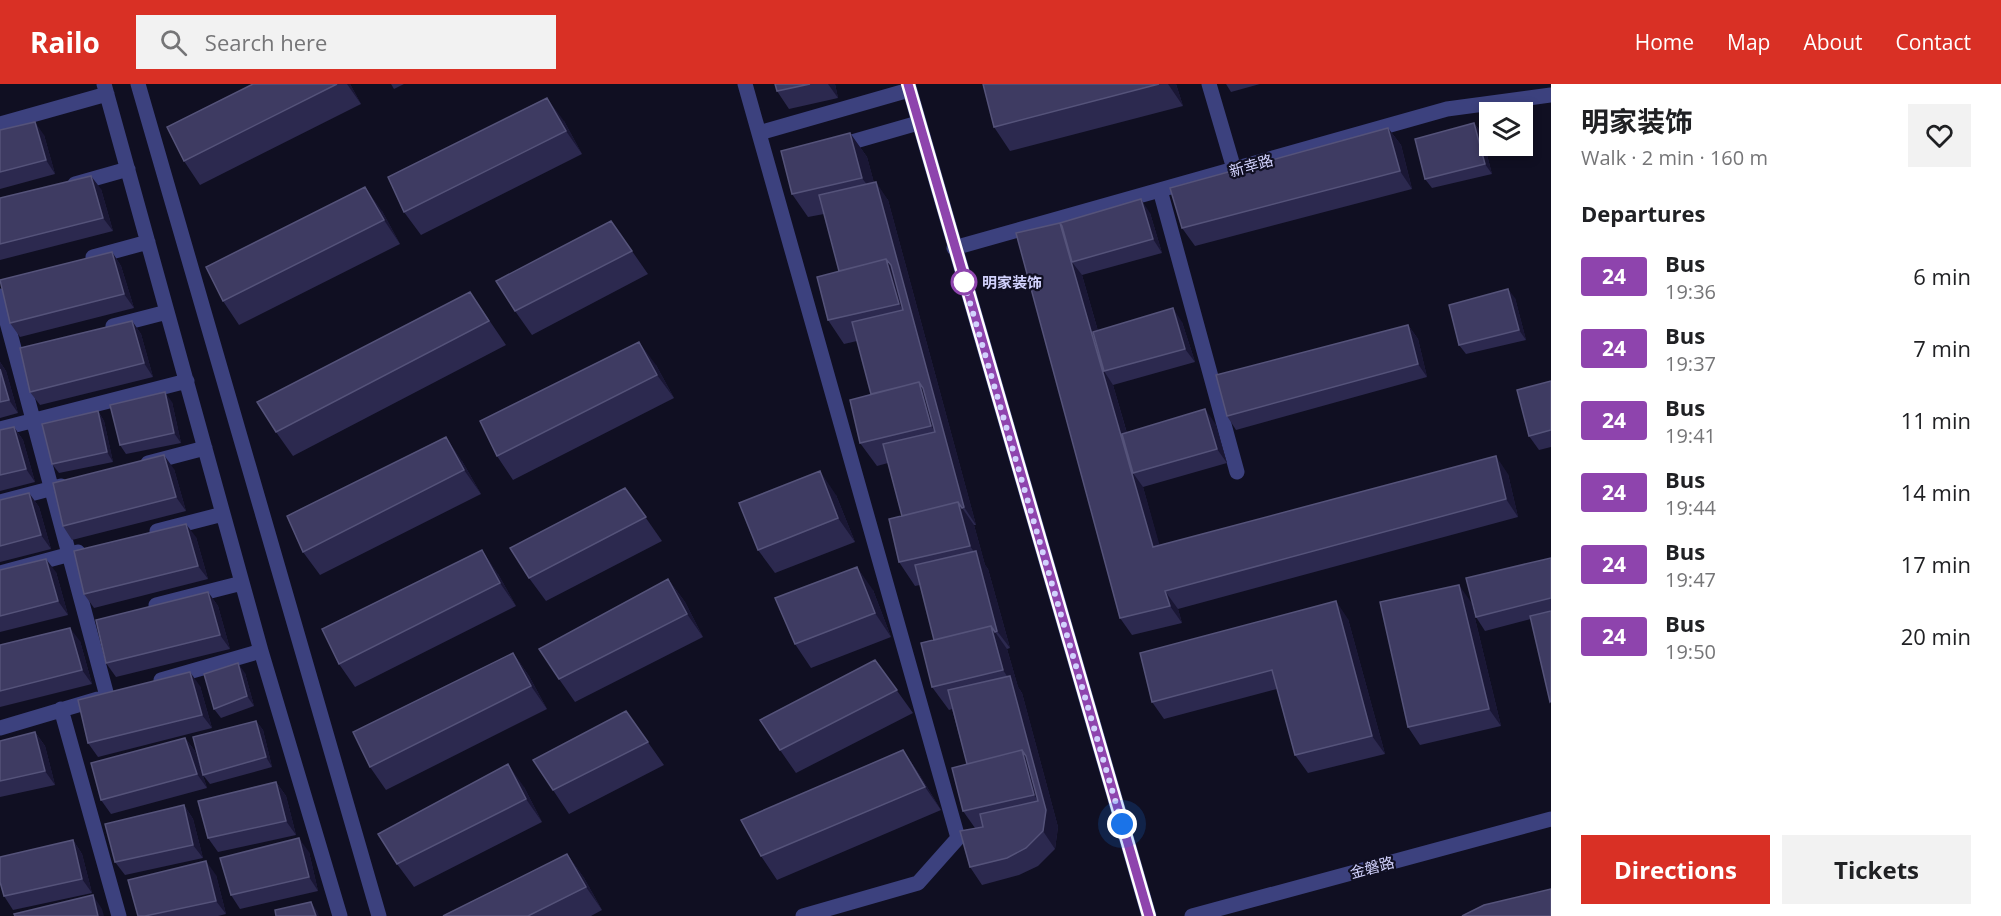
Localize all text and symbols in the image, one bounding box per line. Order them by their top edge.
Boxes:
search box [136,15,556,69]
text: Railo [30,23,100,61]
icon: search [157,26,190,59]
text: Search here [205,27,327,57]
text: Home [1635,28,1694,56]
text: Map [1727,28,1770,56]
text: About [1803,28,1863,56]
text: Contact [1896,28,1971,56]
map controls [1479,102,1533,156]
button: layers [1479,102,1533,156]
text: 明家装饰 [1581,102,1693,140]
button: heart [1908,104,1971,167]
text: Walk · 2 min · 160 m [1581,144,1768,171]
street label: 新幸路 [1227,149,1275,181]
text: Departures [1581,198,1705,228]
text: Bus [1665,248,1705,278]
text: 6 min [1913,261,1971,291]
text: 24 [1602,262,1626,290]
marker: 明家装饰 [951,269,977,295]
place label: 明家装饰 [982,272,1042,292]
text: 19:36 [1665,278,1716,305]
text: Bus [1665,320,1705,350]
text: 7 min [1913,333,1971,363]
text: 24 [1602,334,1626,362]
text: 19:37 [1665,350,1716,377]
text: Bus [1665,392,1705,422]
text: 11 min [1901,405,1971,435]
text: 24 [1602,406,1626,434]
text: 19:41 [1665,422,1716,449]
text: Bus [1665,464,1705,494]
text: 14 min [1901,477,1971,507]
text: 24 [1602,478,1626,506]
text: 19:44 [1665,494,1716,521]
text: Bus [1665,536,1705,566]
text: 17 min [1901,549,1971,579]
text: 24 [1602,550,1626,578]
text: 19:47 [1665,566,1716,593]
text: Bus [1665,608,1705,638]
text: 20 min [1901,621,1971,651]
text: 24 [1602,622,1626,650]
text: 19:50 [1665,638,1716,665]
your location [1107,809,1137,839]
button: Directions [1581,835,1770,904]
button: Tickets [1782,835,1971,904]
street label: 金磐路 [1348,852,1396,882]

